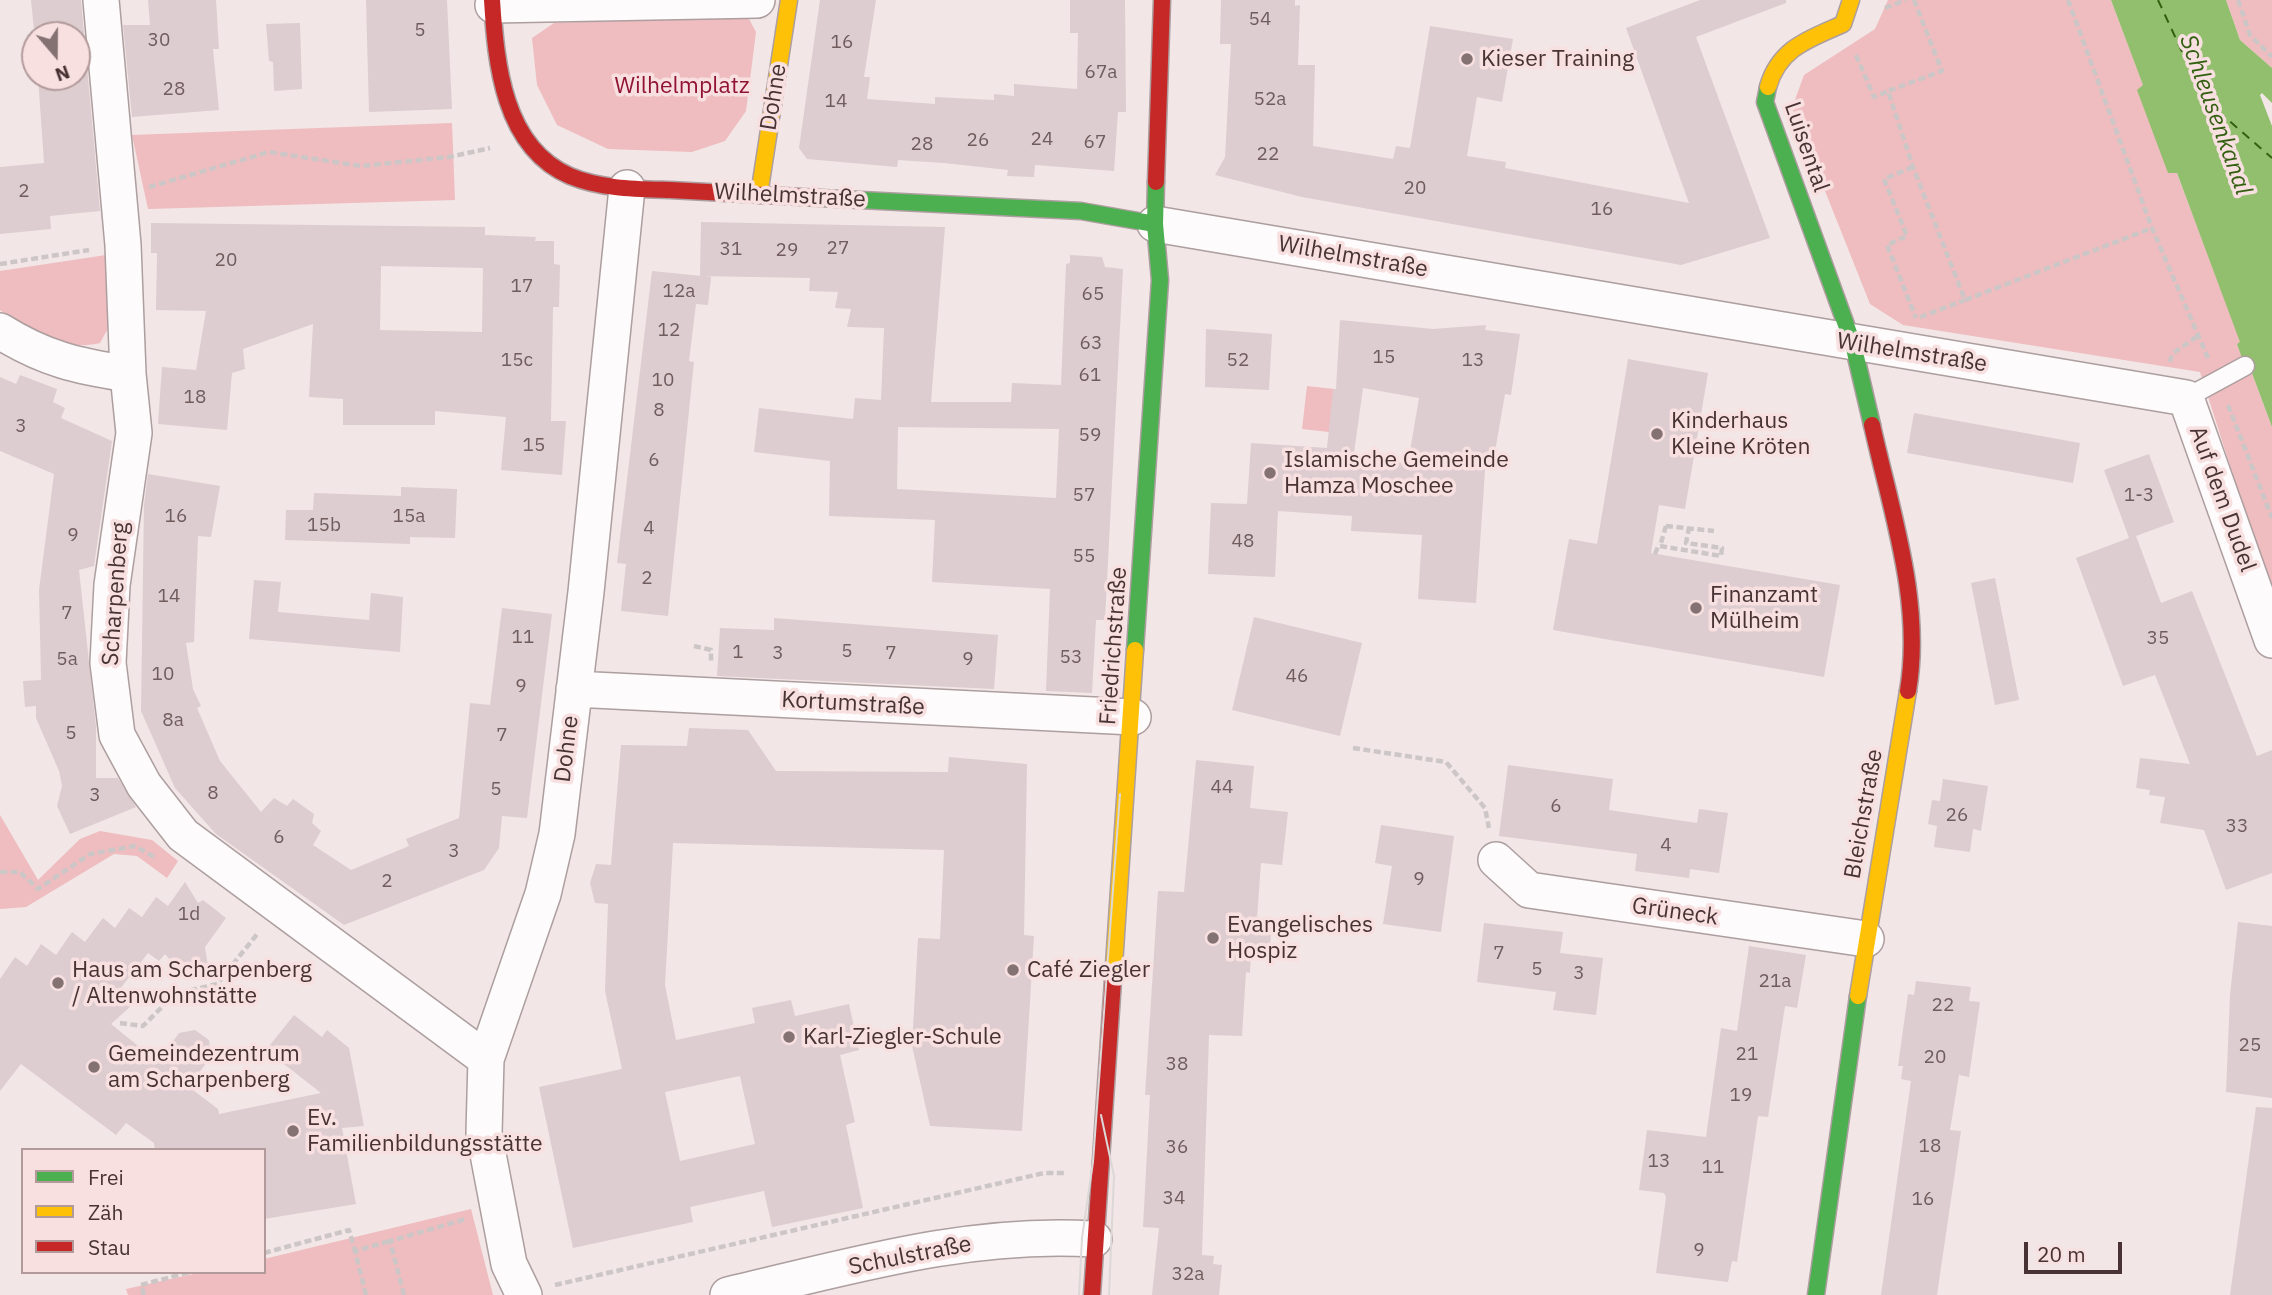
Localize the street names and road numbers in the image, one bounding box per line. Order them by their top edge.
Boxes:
street label: Dohne [755,62,793,132]
street label: Luisental [1778,98,1834,196]
street label: Wilhelmstraße [714,178,866,214]
street label: Wilhelmstraße [1276,230,1430,284]
street label: Wilhelmstraße [1835,328,1989,378]
street label: Auf dem Dudel [2183,422,2261,576]
street label: Scharpenberg [97,521,135,667]
street label: Friedrichstraße [1095,566,1133,726]
street label: Kortumstraße [781,686,925,722]
street label: Dohne [549,714,585,784]
street label: Bleichstraße [1839,747,1889,881]
street label: Grüneck [1630,892,1720,932]
street label: Schulstraße [846,1231,974,1281]

